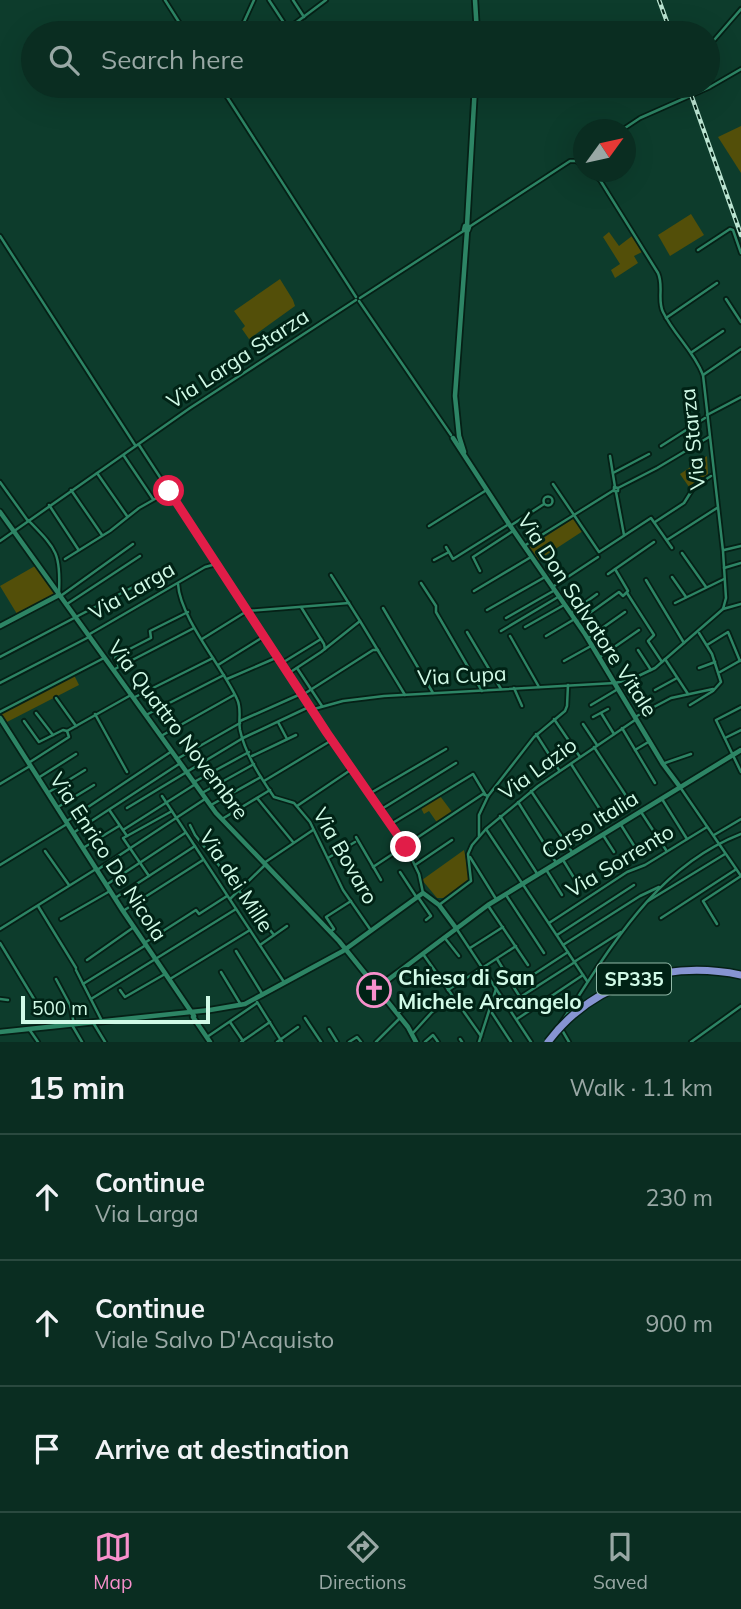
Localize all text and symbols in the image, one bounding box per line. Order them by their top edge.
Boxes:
search box [21,21,720,98]
icon: search [45,41,83,79]
text: Search here [101,43,244,76]
north arrow [573,119,636,182]
street label: Via Larga Starza [162,303,313,414]
street label: Via Starza [674,387,710,491]
route start [153,475,184,506]
street label: Via Don Salvatore Vitale [512,508,663,721]
street label: Via Larga [84,555,179,625]
street label: Via Quattro Novembre [103,635,255,824]
street label: Via Cupa [417,660,507,690]
street label: Via Lazio [493,731,581,805]
street label: Via Enrico De Nicola [45,767,173,946]
street label: Corso Italia [536,784,643,864]
street label: Via Bovaro [308,803,384,908]
street label: Via Sorrento [561,818,678,902]
street label: Via dei Mille [194,824,280,936]
route end [390,831,421,862]
place label: Chiesa di San Michele Arcangelo [398,964,582,1014]
road number: SP335 [597,964,671,995]
church icon: Chiesa di San Michele Arcangelo [355,971,393,1009]
scale bar [21,993,210,1025]
text: 500 m [32,996,88,1020]
text: 15 min [28,1069,125,1107]
text: Walk · 1.1 km [569,1073,713,1102]
text: Continue [95,1166,205,1199]
icon: ahead [28,1178,66,1216]
text: 230 m [645,1183,713,1212]
text: Via Larga [95,1199,199,1228]
text: Continue [95,1292,205,1325]
icon: ahead [28,1304,66,1342]
text: 900 m [645,1309,713,1338]
text: Viale Salvo D'Acquisto [95,1325,334,1354]
icon: arrive [28,1430,66,1468]
text: Arrive at destination [95,1433,350,1466]
tab: Map [93,1528,132,1594]
tab: Directions [319,1528,407,1594]
tab: Saved [593,1528,648,1594]

